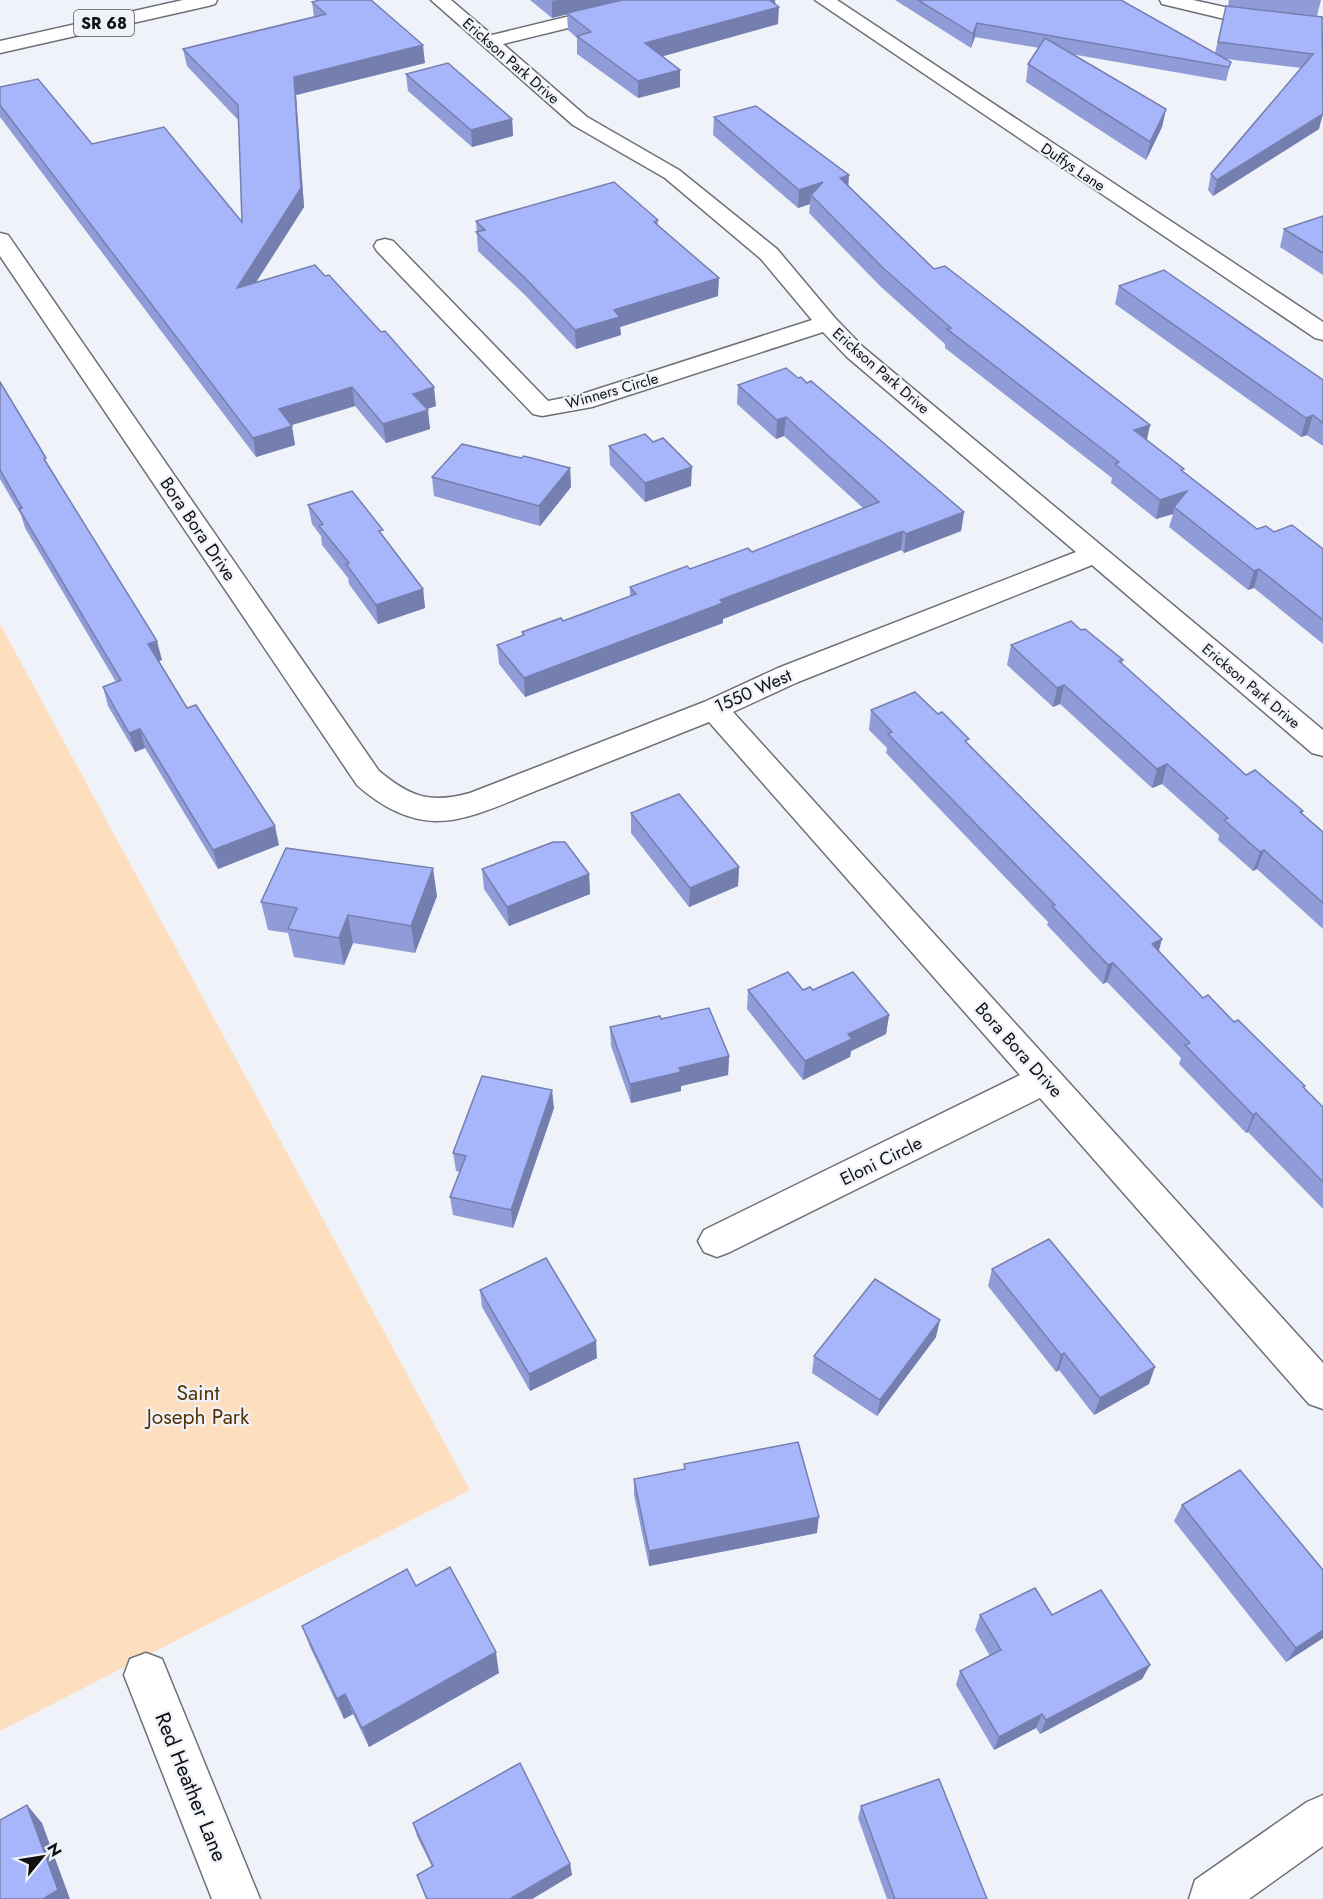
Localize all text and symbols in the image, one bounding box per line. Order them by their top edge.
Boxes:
road number: SR 68 [74,10,134,36]
street label: Erickson Park Drive [458,13,565,110]
street label: Duffys Lane [1036,137,1110,197]
street label: Erickson Park Drive [828,323,935,420]
street label: Winners Circle [563,367,661,415]
street label: Bora Bora Drive [154,472,242,586]
street label: Erickson Park Drive [1197,638,1305,734]
street label: 1550 West [710,662,796,720]
street label: Bora Bora Drive [969,997,1069,1103]
street label: Eloni Circle [836,1130,926,1192]
park label: Saint Joseph Park [144,1378,250,1432]
street label: Red Heather Lane [147,1708,235,1866]
north arrow [12,1827,72,1887]
text: N [41,1838,68,1861]

